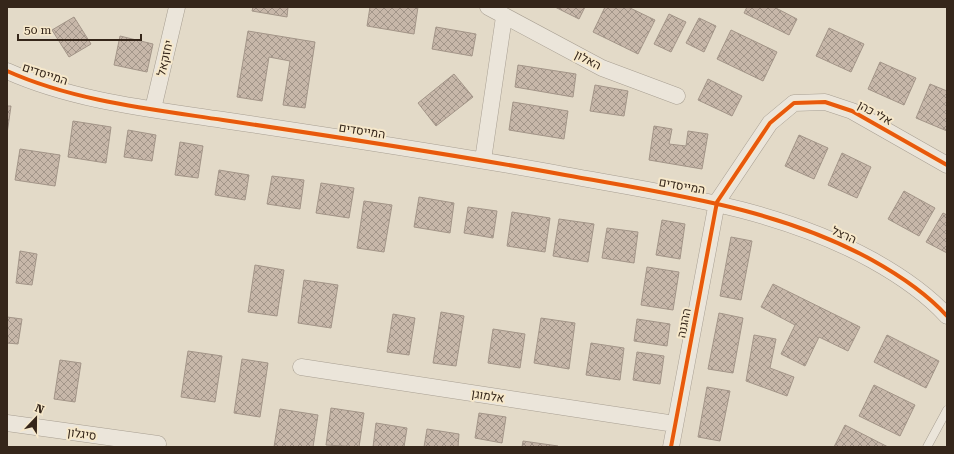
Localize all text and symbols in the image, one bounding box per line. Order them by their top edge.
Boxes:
scale bar [18,16,141,42]
text: 50 m [24,23,51,37]
street label: יחזקאל [154,39,176,77]
street label: האלון [572,47,604,73]
street label: המייסדים [20,60,70,88]
street label: אלי כהן [855,98,895,128]
street label: המייסדים [338,120,386,142]
street label: המייסדים [658,175,706,197]
street label: הרצל [829,223,859,247]
street label: ההגנה [674,307,694,339]
street label: אלמוגן [471,386,506,406]
north arrow [16,398,56,438]
text: N [33,402,46,417]
street label: סיגלון [67,425,97,443]

